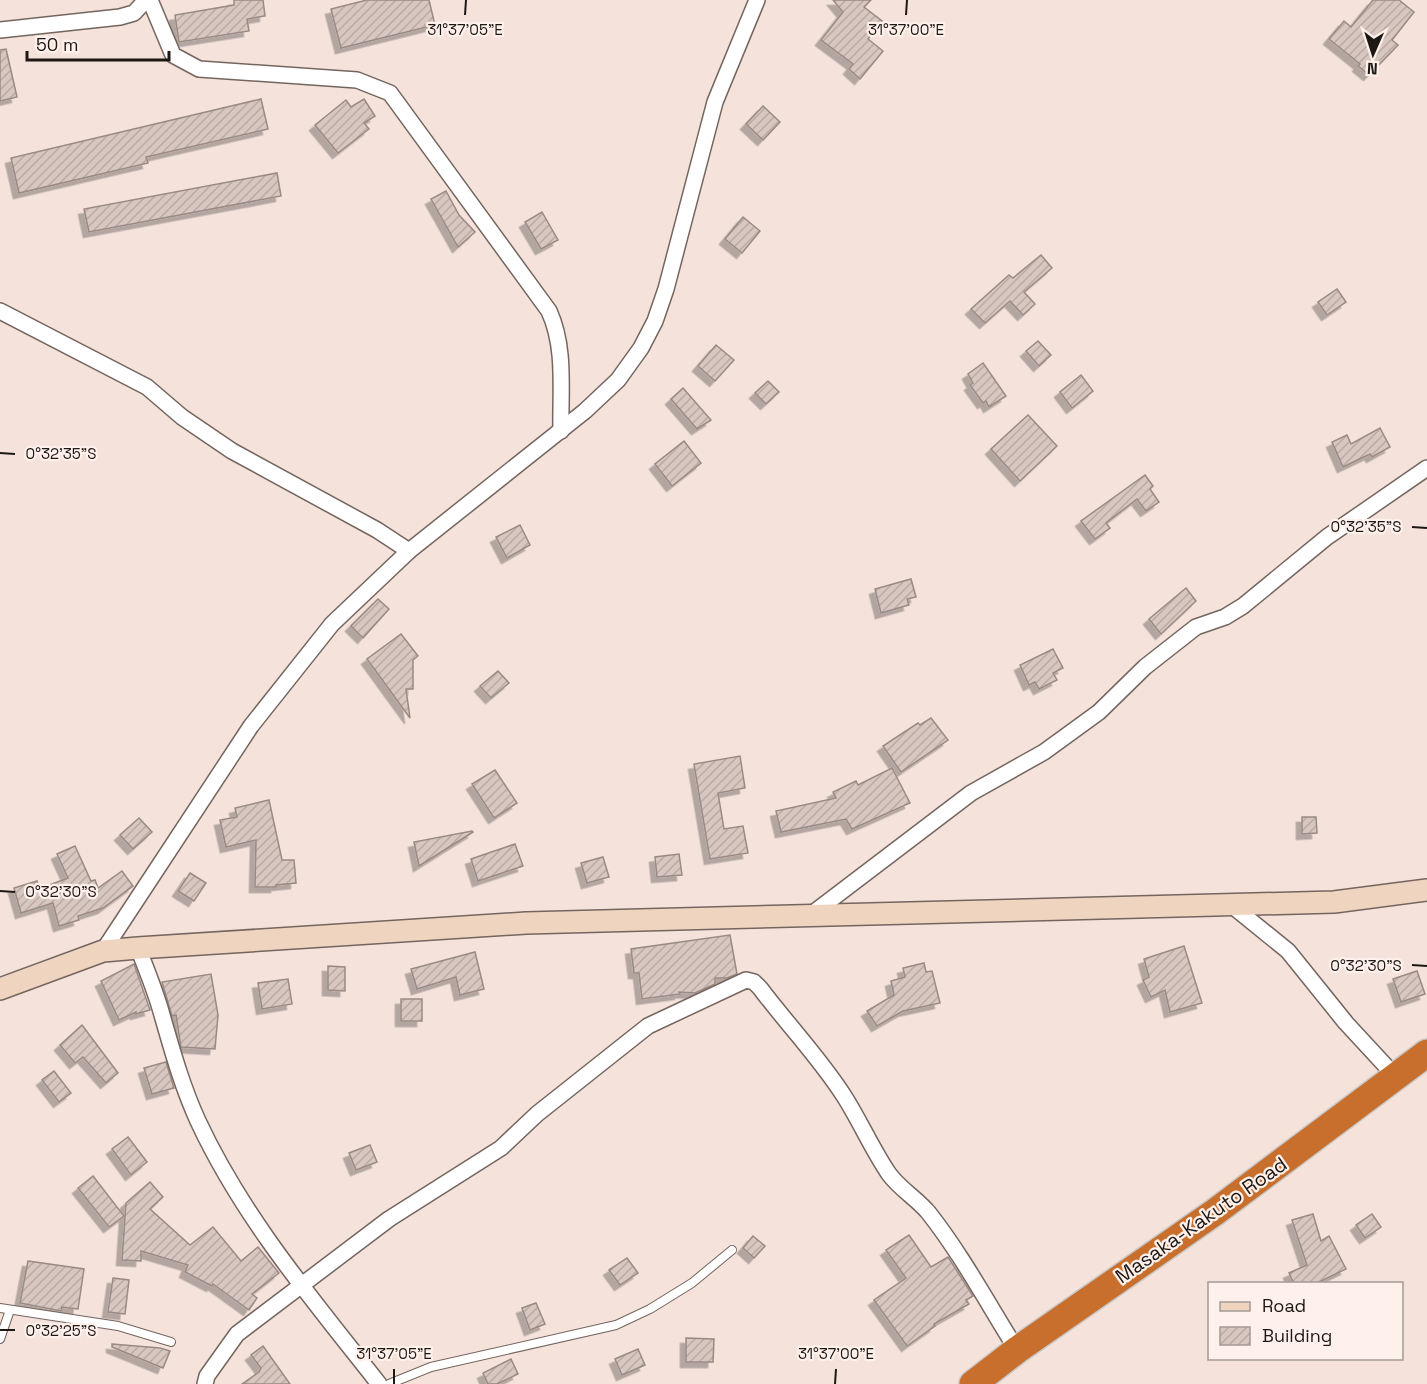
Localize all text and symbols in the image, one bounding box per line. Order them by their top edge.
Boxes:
text: 31°37'05"E [427,20,503,39]
text: 31°37'00"E [868,20,944,39]
scale bar [27,24,170,62]
north arrow [1343,24,1403,84]
text: 50 m [36,33,78,56]
text: N [1366,58,1378,79]
text: 0°32'35"S [26,444,96,463]
text: 0°32'35"S [1331,517,1401,536]
text: 0°32'30"S [25,882,97,901]
text: 0°32'30"S [1330,956,1402,975]
street label: Masaka-Kakuto Road [1110,1151,1292,1289]
legend [1208,1282,1403,1360]
text: Road [1262,1294,1306,1317]
text: 0°32'25"S [26,1321,96,1340]
text: Building [1262,1324,1332,1347]
text: 31°37'05"E [356,1344,432,1363]
text: 31°37'00"E [798,1344,874,1363]

